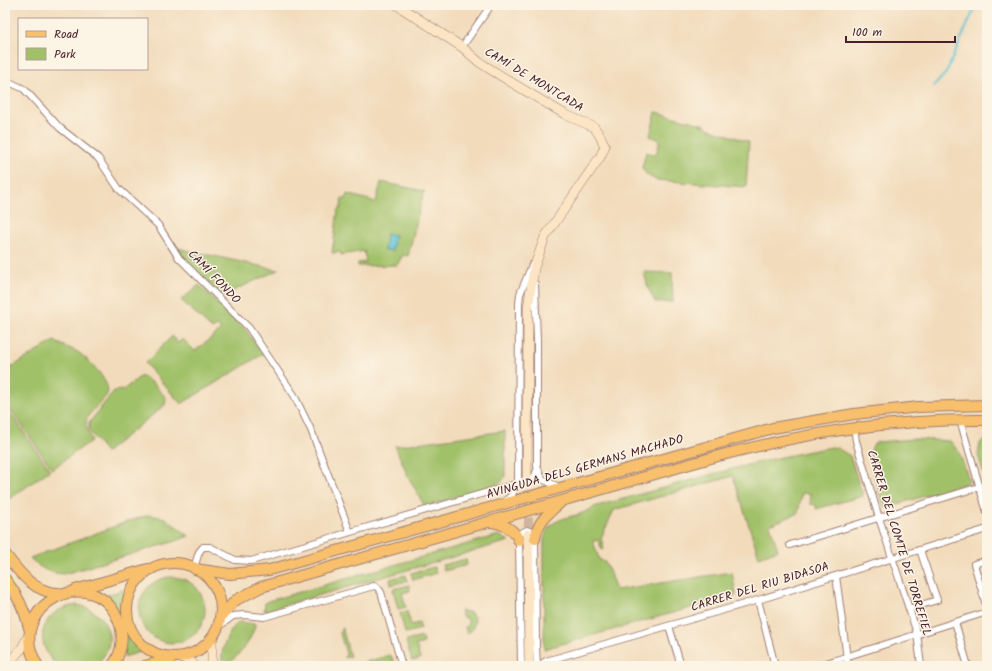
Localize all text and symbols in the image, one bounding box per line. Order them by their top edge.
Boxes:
legend [18,18,148,70]
scale bar [846,18,955,44]
text: 100 m [852,23,883,42]
text: Road [54,25,79,44]
street label: CAMÍ DE MONTCADA [481,43,587,117]
text: Park [54,45,76,64]
street label: CAMÍ FONDO [183,245,245,309]
street label: AVINGUDA DELS GERMANS MACHADO [484,430,686,504]
street label: CARRER DEL COMTE DE TORREFIEL [862,448,936,638]
street label: CARRER DEL RIU BIDASOA [689,557,831,617]

